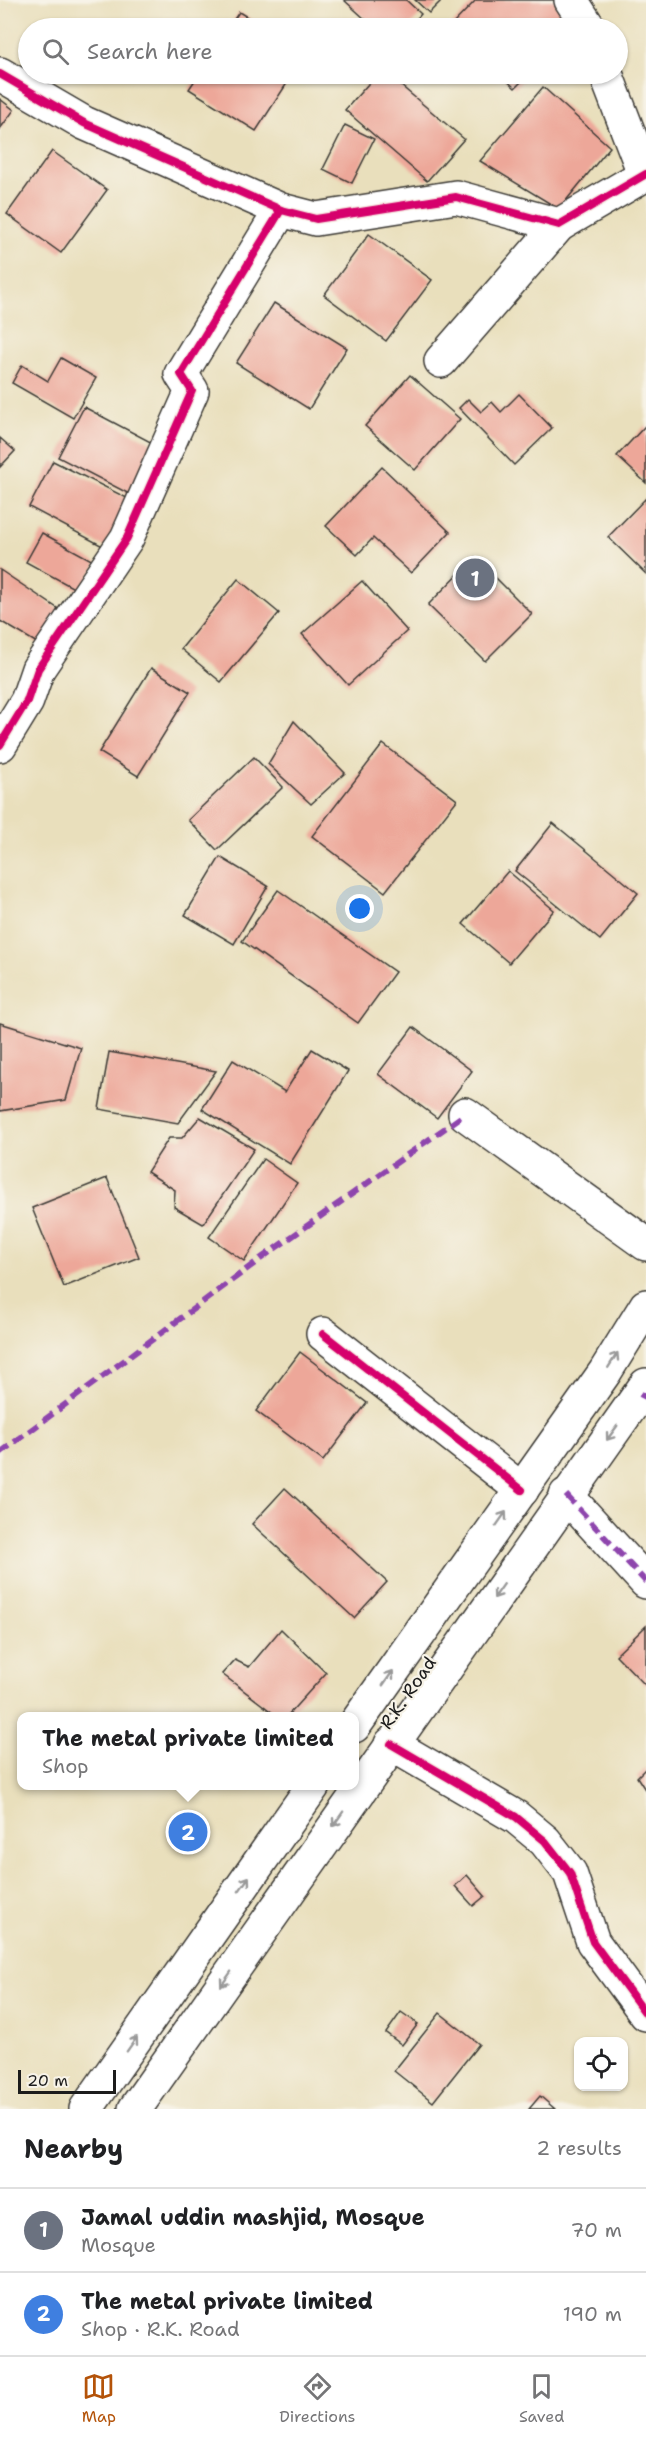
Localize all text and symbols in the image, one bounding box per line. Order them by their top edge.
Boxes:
search box [18,18,628,84]
icon: search [39,35,72,68]
text: Search here [87,37,213,66]
pin: 1 [456,556,494,600]
your location [345,894,374,923]
one-way arrow [606,1351,619,1368]
one-way arrow [606,1424,618,1440]
one-way arrow [495,1512,507,1528]
one-way arrow [492,1583,505,1599]
street label: R.K. Road [374,1652,442,1734]
one-way arrow [382,1671,394,1687]
popup [17,1712,359,1790]
text: The metal private limited [42,1724,334,1753]
text: Shop [42,1753,89,1779]
pin: 2 [168,1810,207,1854]
one-way arrow [332,1811,344,1827]
one-way arrow [238,1877,250,1893]
one-way arrow [220,1970,232,1986]
one-way arrow [126,2036,138,2053]
map controls [574,2037,628,2091]
button: locate [574,2037,628,2091]
scale bar [18,2067,116,2094]
text: 20 m [27,2070,68,2091]
text: Nearby [24,2131,123,2166]
text: 2 results [536,2135,622,2161]
text: Jamal uddin mashjid, Mosque [81,2203,425,2232]
text: 1 [39,2217,48,2243]
text: 70 m [570,2217,622,2243]
text: Mosque [81,2232,156,2258]
text: The metal private limited [81,2287,373,2316]
text: 2 [37,2301,51,2327]
text: 190 m [563,2301,622,2327]
text: Shop · R.K. Road [81,2316,240,2342]
tab: Map [82,2370,116,2427]
tab: Directions [279,2370,356,2427]
tab: Saved [519,2370,564,2427]

